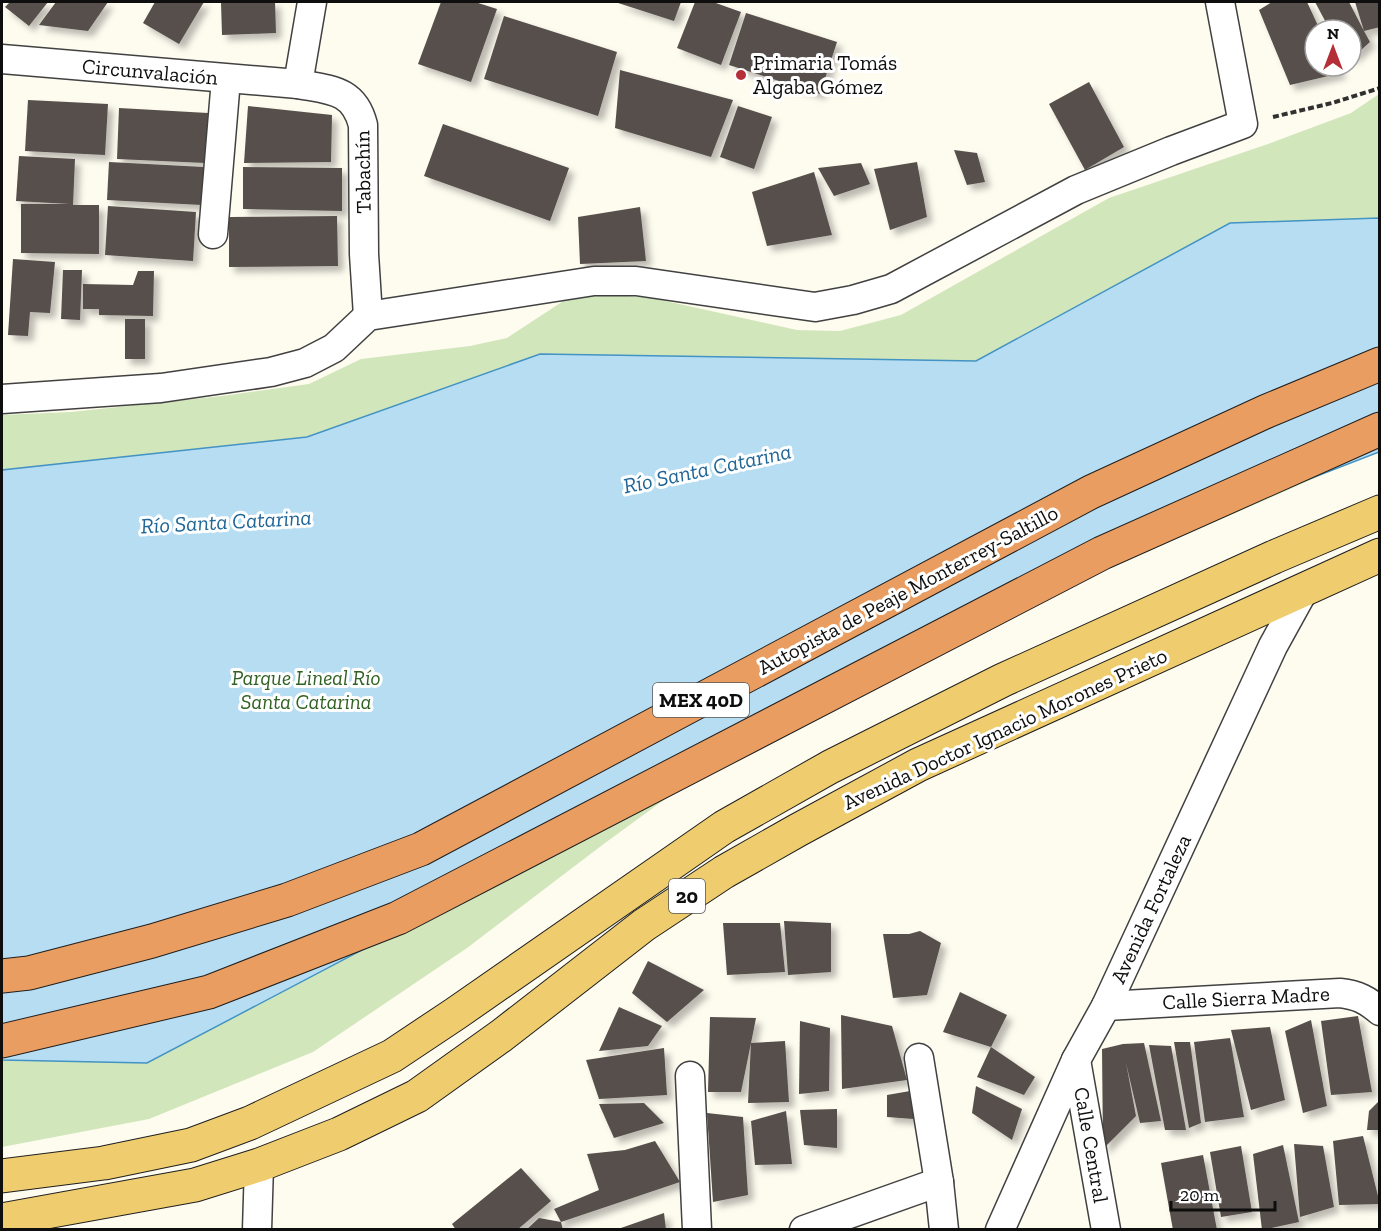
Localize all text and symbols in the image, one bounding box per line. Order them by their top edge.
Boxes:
north arrow [1303,18,1363,78]
text: N [1327,24,1339,43]
place label: Primaria Tomás Algaba Gómez [753,50,897,99]
street label: Circunvalación [81,53,219,90]
marker: Primaria Tomás Algaba Gómez [734,68,748,82]
street label: Tabachín [349,130,376,214]
water label: Río Santa Catarina [621,437,794,499]
street label: Autopista de Peaje Monterrey-Saltillo [753,500,1063,680]
water label: Río Santa Catarina [140,504,312,539]
street label: Avenida Doctor Ignacio Morones Prieto [839,642,1171,815]
park label: Parque Lineal Río Santa Catarina [231,665,381,714]
road number: MEX 40D [653,683,749,717]
street label: Avenida Fortaleza [1105,830,1196,987]
road number: 20 [669,879,705,913]
street label: Calle Sierra Madre [1162,981,1330,1014]
street label: Calle Central [1069,1085,1114,1205]
scale bar [1171,1174,1274,1212]
text: 20 m [1180,1184,1220,1206]

